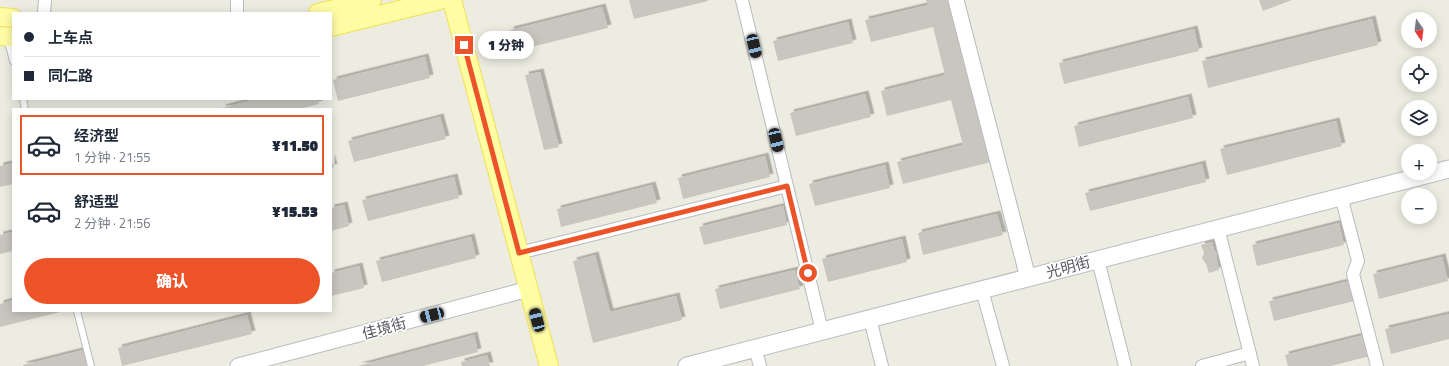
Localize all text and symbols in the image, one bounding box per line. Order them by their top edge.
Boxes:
north arrow [1401,12,1437,48]
map controls [1401,12,1437,224]
text: 上车点 [48,26,93,49]
callout: 1 分钟 [478,31,534,59]
car [745,33,763,59]
text: 1 分钟 [488,35,524,55]
route end [455,36,473,54]
button: locate [1401,56,1437,92]
text: 同仁路 [48,64,93,87]
button: layers [1401,100,1437,136]
text: 经济型 [74,124,119,147]
icon: car [26,127,62,163]
car [767,127,785,153]
text: ¥11.50 [272,134,318,157]
button: + [1401,144,1437,180]
text: 1 分钟 · 21:55 [74,147,151,167]
button: − [1401,188,1437,224]
text: 舒适型 [74,190,119,213]
icon: car [26,193,62,229]
text: ¥15.53 [272,200,318,223]
text: 2 分钟 · 21:56 [74,213,151,233]
street label: 光明街 [1043,250,1093,284]
button: 确认 [24,258,320,304]
route start [799,264,817,282]
car [419,306,445,324]
car [528,307,546,333]
street label: 佳境街 [359,311,409,345]

